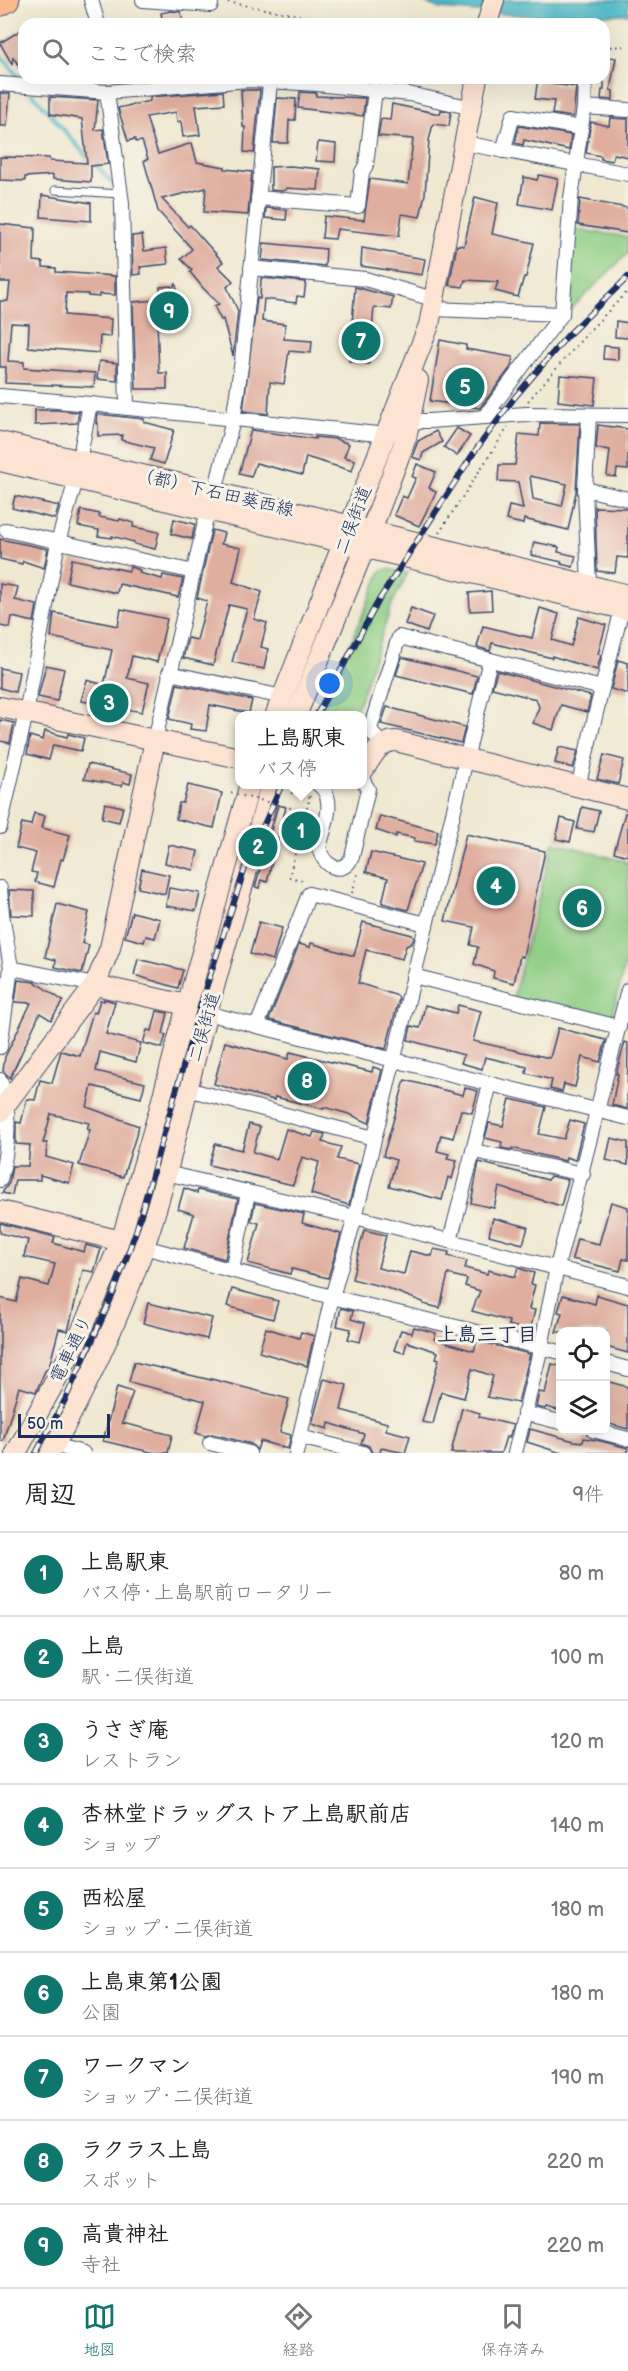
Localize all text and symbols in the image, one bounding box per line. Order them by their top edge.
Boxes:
search box [18,18,610,84]
icon: search [39,35,72,68]
text: ここで検索 [87,41,197,68]
pin: 9 [150,288,188,334]
pin: 7 [342,318,380,364]
pin: 5 [446,364,484,410]
street label: （都）下石田葵西線 [134,464,296,521]
street label: 二俣街道 [331,483,376,558]
your location [315,669,344,698]
pin: 3 [90,680,128,726]
popup [235,711,367,789]
text: 上島駅東 [257,725,345,752]
text: バス停 [257,757,317,781]
pin: 1 [282,808,320,854]
pin: 2 [238,824,278,870]
pin: 4 [476,864,516,908]
pin: 6 [562,886,602,930]
street label: 二俣街道 [184,990,224,1065]
pin: 8 [288,1058,326,1104]
street label: 電車通り [46,1312,97,1386]
district label: 上島三丁目 [437,1323,537,1347]
map controls [556,1327,610,1435]
button: locate [556,1327,610,1381]
button: layers [556,1381,610,1435]
scale bar [18,1411,110,1438]
text: 50 m [27,1415,63,1434]
text: 周辺 [24,1480,76,1511]
text: 9件 [572,1483,604,1507]
text: 上島駅東 [81,1549,169,1576]
text: 1 [39,1562,48,1586]
text: 80 m [559,1562,604,1586]
text: バス停 · 上島駅前ロータリー [81,1581,334,1605]
text: 上島 [81,1633,125,1660]
text: 2 [38,1646,49,1670]
text: 100 m [551,1646,604,1670]
text: 駅 · 二俣街道 [81,1665,194,1689]
text: うさぎ庵 [81,1717,169,1744]
text: 3 [38,1730,49,1754]
text: 120 m [551,1730,604,1754]
text: レストラン [81,1749,183,1773]
text: 杏林堂ドラッグストア上島駅前店 [81,1801,411,1828]
text: 4 [38,1814,49,1838]
text: 140 m [550,1814,604,1838]
text: ショップ [81,1833,160,1857]
text: 西松屋 [81,1885,147,1912]
text: 5 [38,1898,49,1922]
text: 180 m [551,1898,604,1922]
text: ショップ · 二俣街道 [81,1917,253,1941]
text: 上島東第1公園 [81,1969,222,1996]
text: 6 [37,1982,50,2006]
text: 180 m [551,1982,604,2006]
text: 公園 [81,2001,121,2025]
text: ワークマン [81,2053,191,2080]
text: 7 [38,2066,49,2090]
text: 190 m [551,2066,604,2090]
text: ショップ · 二俣街道 [81,2085,253,2109]
text: ラクラス上島 [81,2137,212,2164]
text: 8 [37,2150,50,2174]
text: 220 m [547,2150,604,2174]
text: スポット [81,2169,161,2193]
text: 高貴神社 [81,2221,169,2248]
text: 9 [38,2234,49,2258]
text: 220 m [547,2234,604,2258]
text: 寺社 [81,2253,121,2277]
tab: 地図 [83,2300,116,2360]
tab: 経路 [282,2300,315,2360]
tab: 保存済み [481,2300,545,2360]

